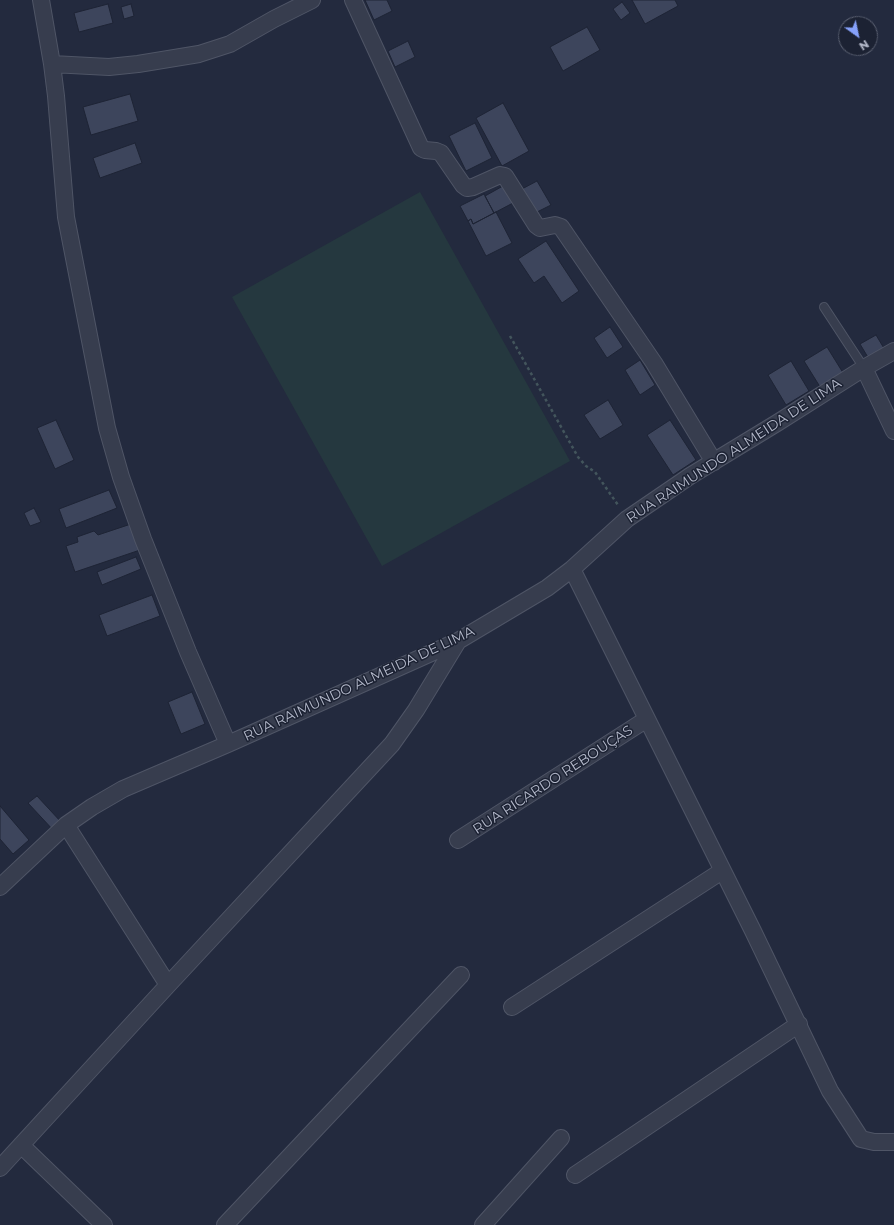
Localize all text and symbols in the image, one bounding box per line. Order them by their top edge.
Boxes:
north arrow [838,16,878,56]
text: N [856,37,872,54]
street label: RUA RAIMUNDO ALMEIDA DE LIMA [623,375,845,527]
street label: RUA RAIMUNDO ALMEIDA DE LIMA [241,623,477,745]
street label: RUA RICARDO REBOUÇAS [470,722,636,838]

